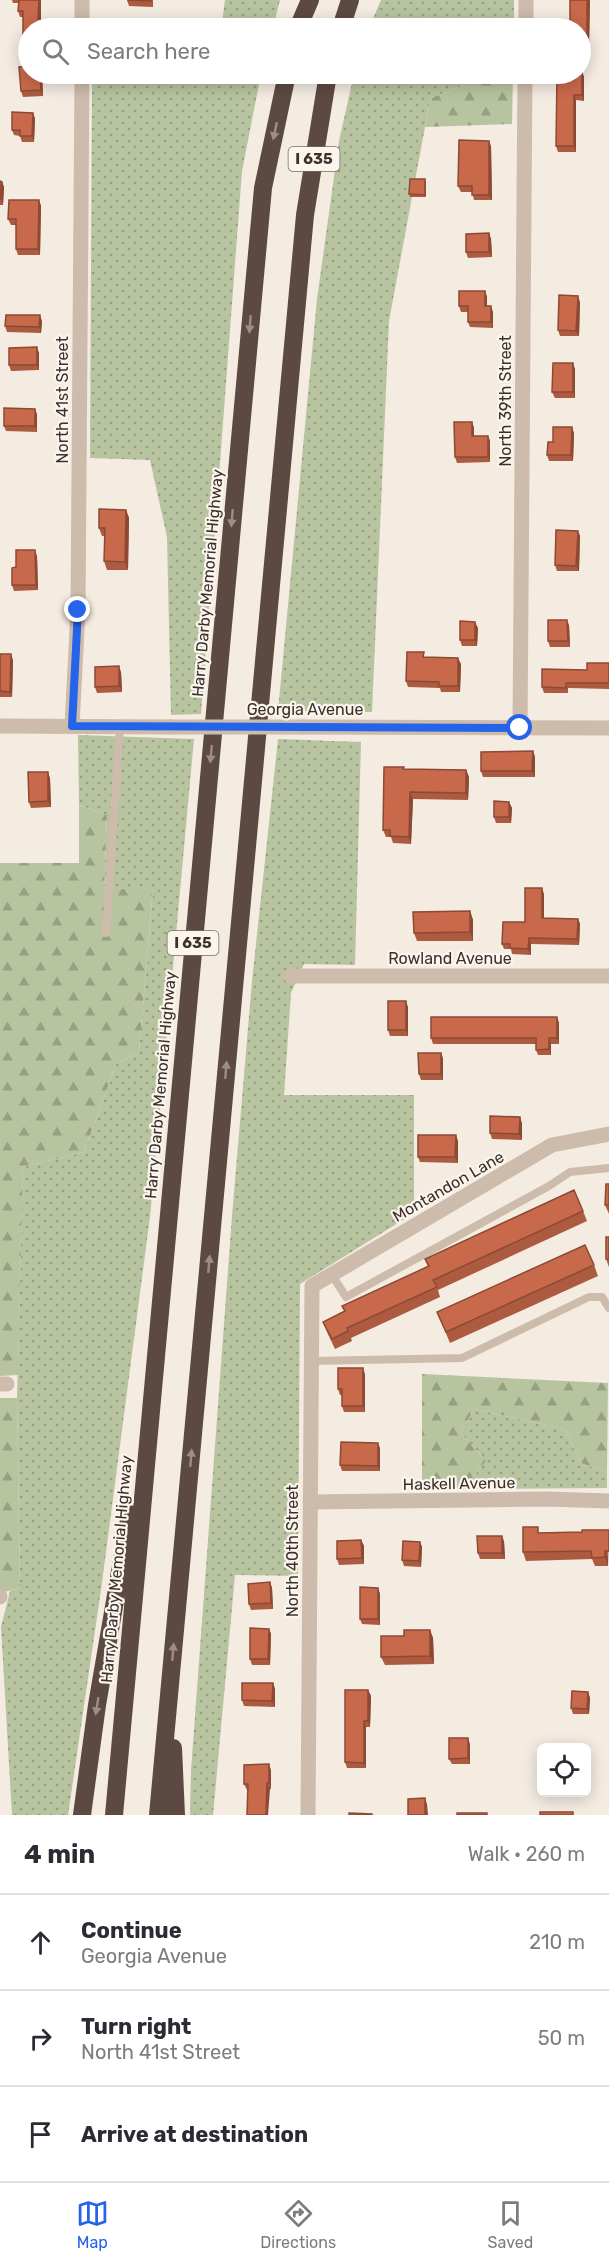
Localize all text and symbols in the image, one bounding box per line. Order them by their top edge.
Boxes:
search box [18,18,591,84]
icon: search [39,35,72,68]
text: Search here [87,38,210,65]
one-way arrow [270,121,279,140]
road number: I 635 [288,147,340,171]
one-way arrow [245,314,255,333]
street label: North 39th Street [496,335,515,467]
street label: North 41st Street [53,336,72,464]
street label: Harry Darby Memorial Highway [188,468,227,698]
one-way arrow [227,509,237,528]
route end [64,596,90,622]
street label: Georgia Avenue [247,700,363,719]
route start [506,714,532,740]
one-way arrow [206,745,216,764]
road number: I 635 [168,931,218,955]
street label: Rowland Avenue [388,949,512,968]
street label: Harry Darby Memorial Highway [141,970,180,1200]
one-way arrow [221,1060,231,1079]
street label: Montandon Lane [389,1147,507,1226]
one-way arrow [204,1254,214,1273]
one-way arrow [186,1448,196,1467]
street label: Harry Darby Memorial Highway [97,1454,136,1684]
street label: Haskell Avenue [403,1473,515,1494]
street label: North 40th Street [283,1485,302,1617]
one-way arrow [168,1643,178,1662]
one-way arrow [93,1697,102,1716]
map controls [537,1743,591,1797]
button: locate [537,1743,591,1797]
text: 4 min [24,1839,95,1870]
text: Walk · 260 m [468,1842,585,1866]
text: Continue [81,1917,182,1944]
icon: ahead [24,1926,57,1959]
text: 210 m [529,1930,585,1954]
text: Georgia Avenue [81,1944,227,1968]
text: Turn right [81,2013,191,2040]
icon: right [24,2022,57,2055]
text: 50 m [538,2026,585,2050]
text: North 41st Street [81,2040,240,2064]
icon: arrive [24,2118,57,2151]
text: Arrive at destination [81,2121,308,2148]
tab: Map [76,2197,109,2252]
tab: Directions [260,2197,336,2252]
tab: Saved [488,2197,533,2252]

